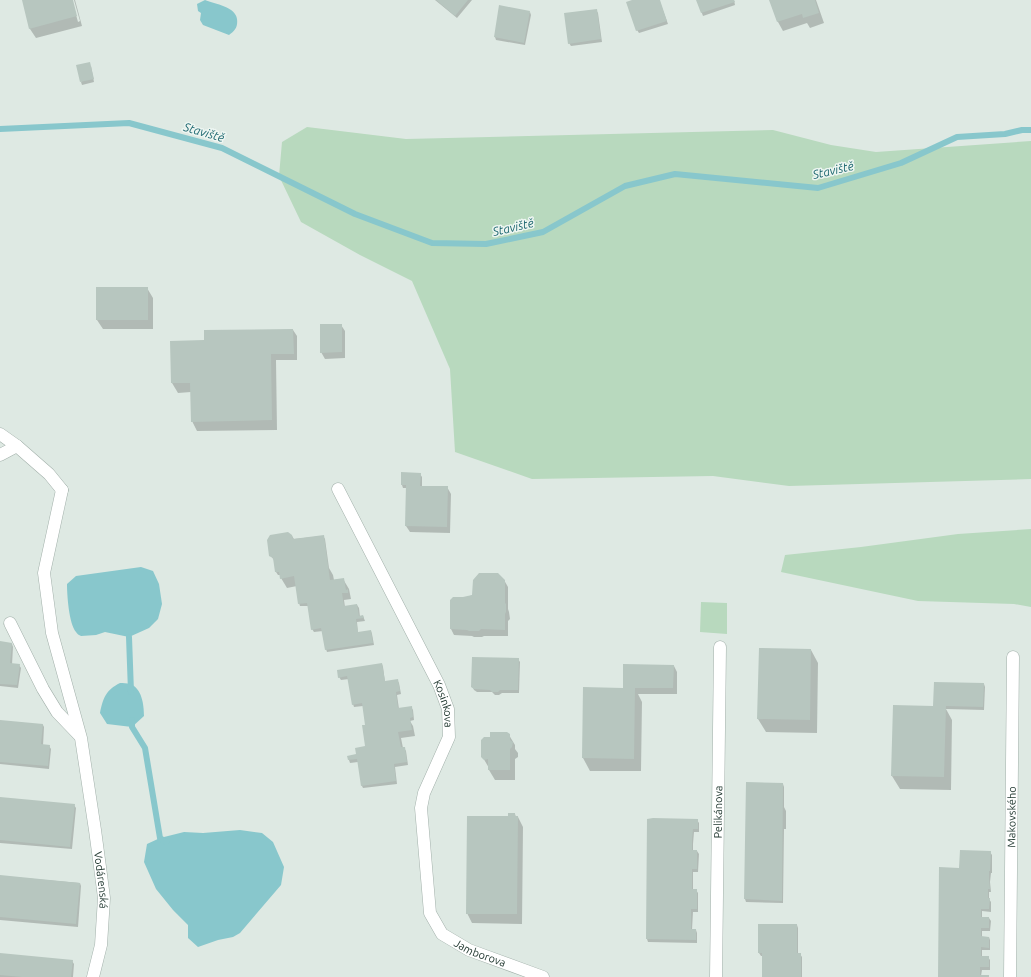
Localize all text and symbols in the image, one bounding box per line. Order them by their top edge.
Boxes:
water label: Staviště [181,120,227,144]
water label: Staviště [810,159,856,181]
water label: Staviště [490,216,536,238]
street label: Kosinkova [431,678,455,728]
street label: Pelikánova [712,785,724,839]
street label: Makovského [1005,786,1018,848]
street label: Vodárenská [92,851,110,909]
street label: Jamborova [452,937,508,969]

